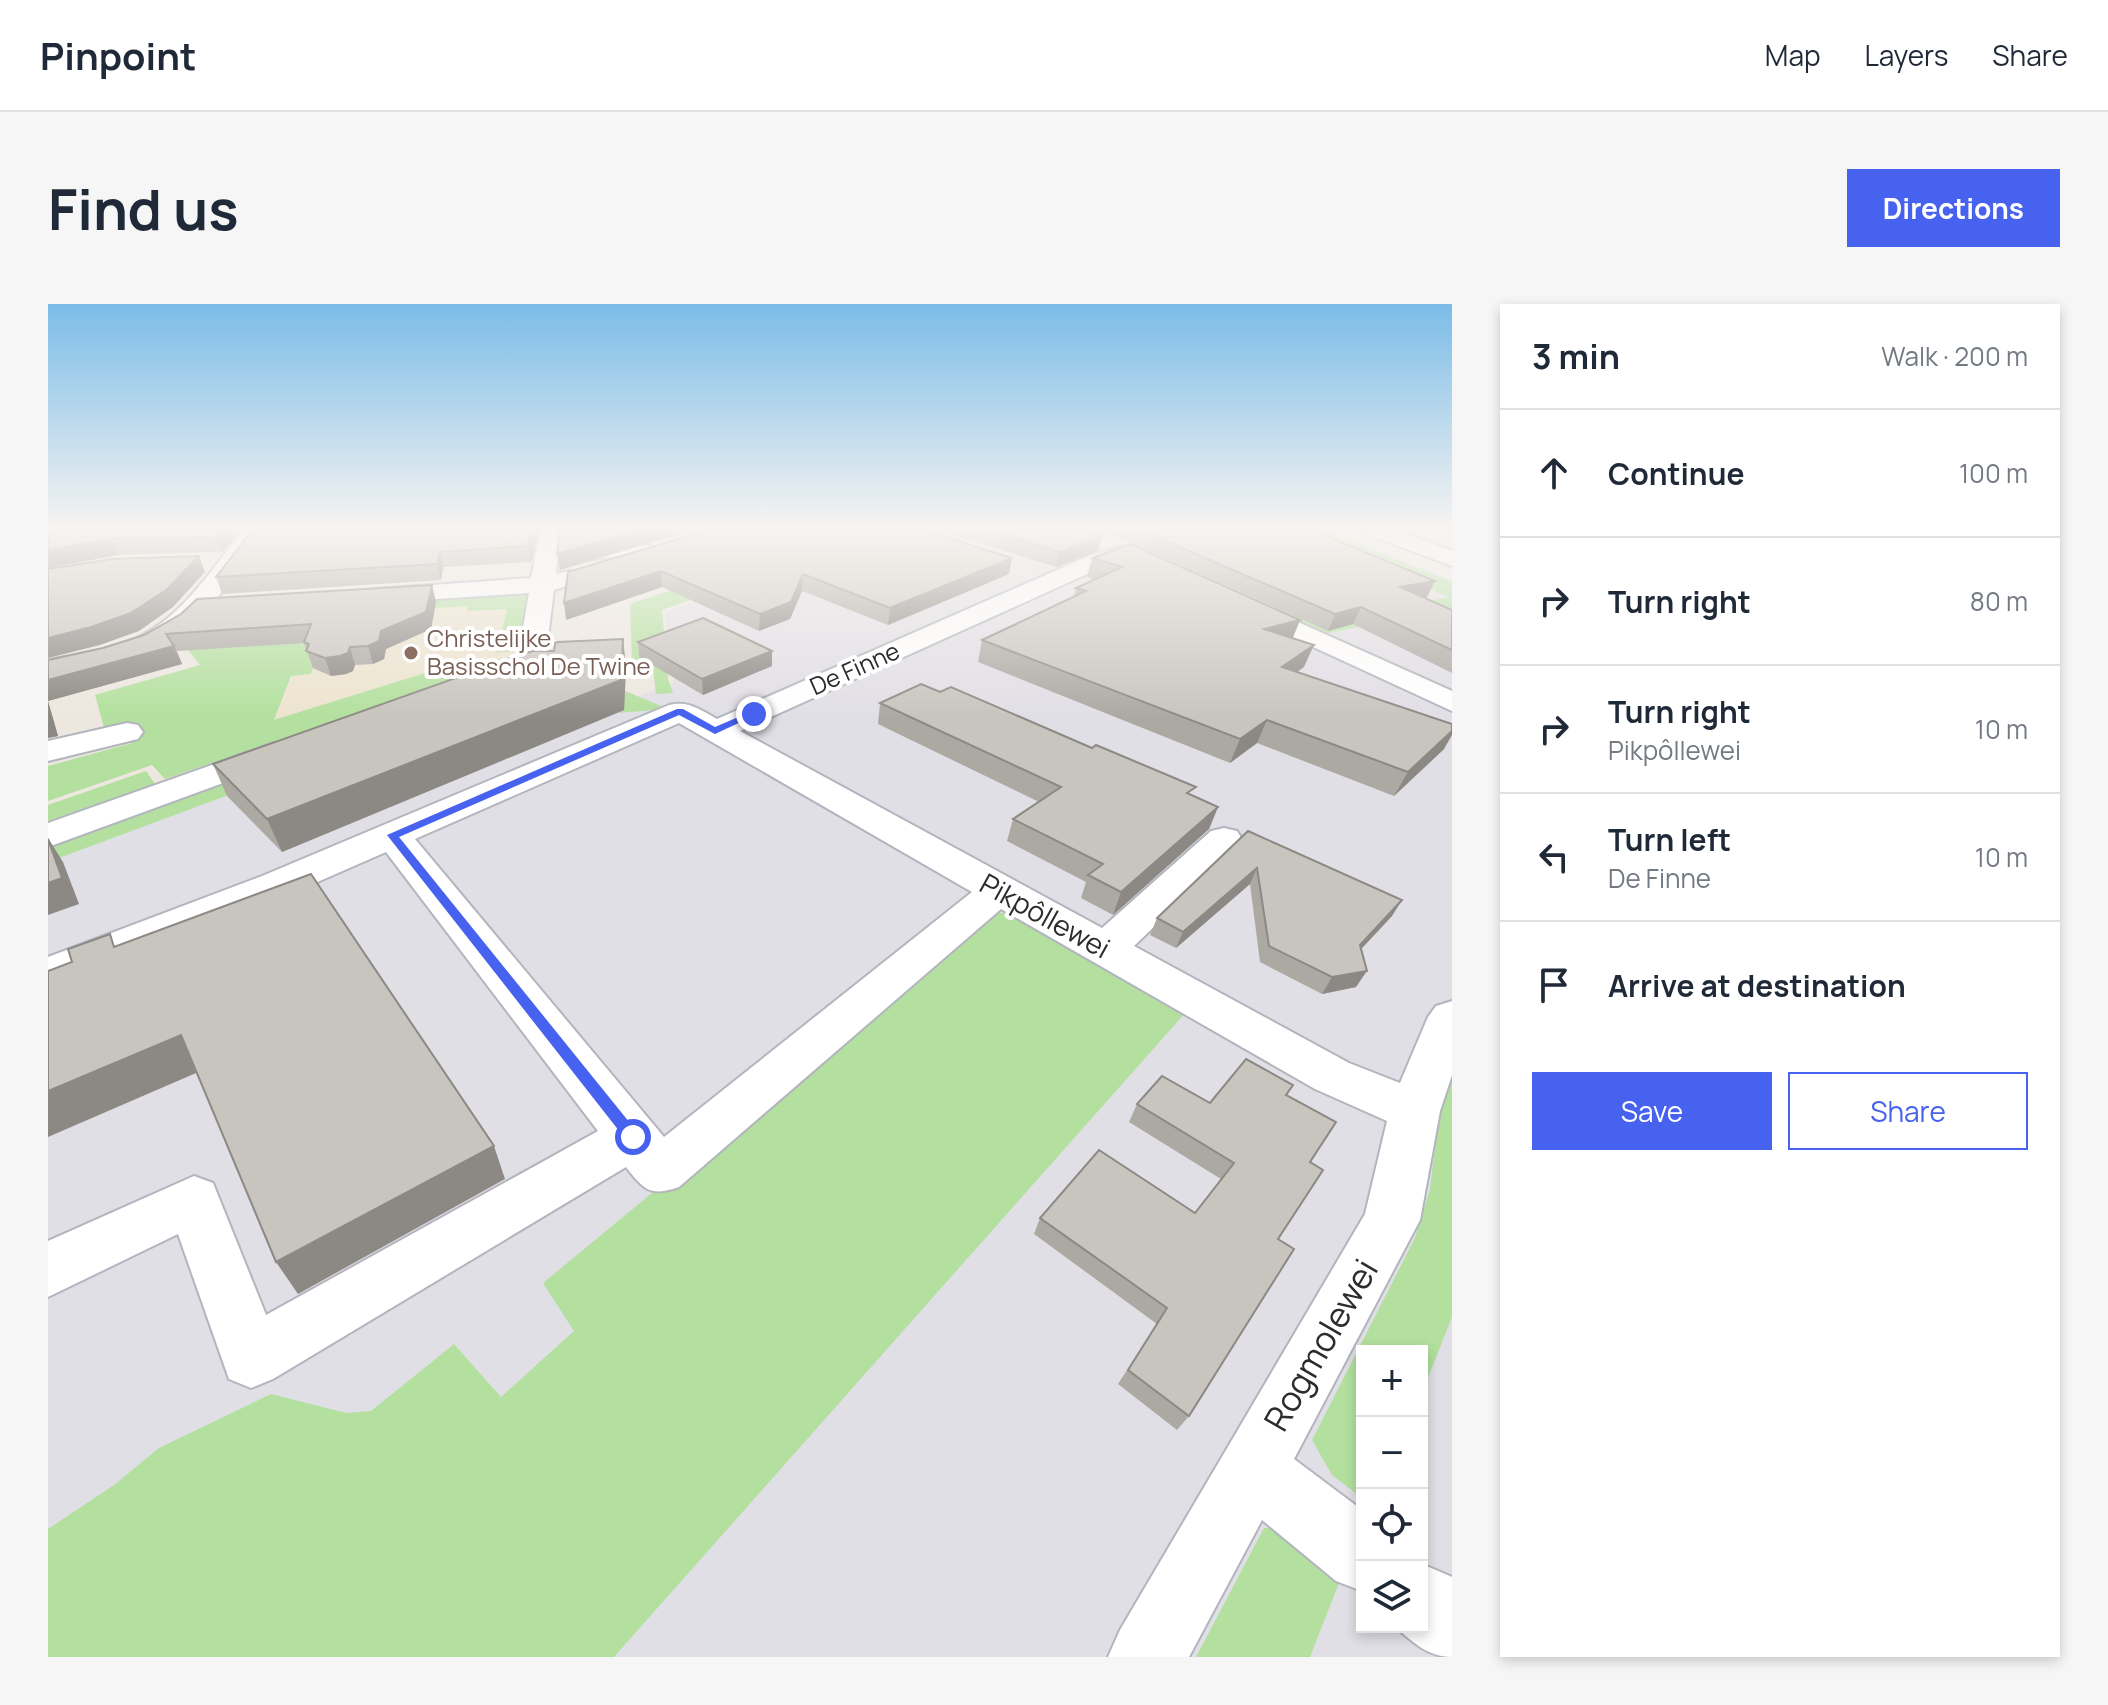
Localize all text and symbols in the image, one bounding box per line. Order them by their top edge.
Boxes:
text: Pinpoint [40,29,196,81]
text: Map [1765,36,1821,74]
text: Layers [1865,36,1948,74]
text: Share [1992,36,2068,74]
button: Directions [1847,169,2060,247]
text: Find us [48,170,239,247]
text: 3 min [1532,333,1620,379]
text: Walk · 200 m [1881,338,2028,374]
icon: ahead [1532,451,1576,495]
text: Continue [1608,453,1744,494]
text: 100 m [1959,455,2028,491]
icon: right [1532,579,1576,623]
text: Turn right [1608,581,1751,622]
text: 80 m [1970,583,2028,619]
place label: Christelijke Basisschol De Twine [427,621,651,682]
street label: De Finne [804,633,905,702]
marker: Christelijke Basisschol De Twine [402,644,420,662]
text: Turn right [1608,691,1751,732]
route end [736,696,772,732]
icon: right [1532,707,1576,751]
text: 10 m [1975,711,2028,747]
text: Pikpôllewei [1608,732,1741,768]
text: Turn left [1608,819,1731,860]
icon: left [1532,835,1576,879]
text: 10 m [1975,839,2028,875]
text: De Finne [1608,860,1711,896]
street label: Pikpôllewei [974,864,1117,966]
icon: arrive [1532,963,1576,1007]
text: Arrive at destination [1608,965,1906,1006]
button: Save [1532,1072,1772,1150]
button: Share [1788,1072,2028,1150]
route start [615,1119,651,1155]
street label: Rogmolewei [1252,1250,1388,1439]
map controls [1356,1345,1428,1633]
button: + [1356,1345,1428,1417]
button: − [1356,1417,1428,1489]
button: locate [1356,1489,1428,1561]
button: layers [1356,1561,1428,1633]

